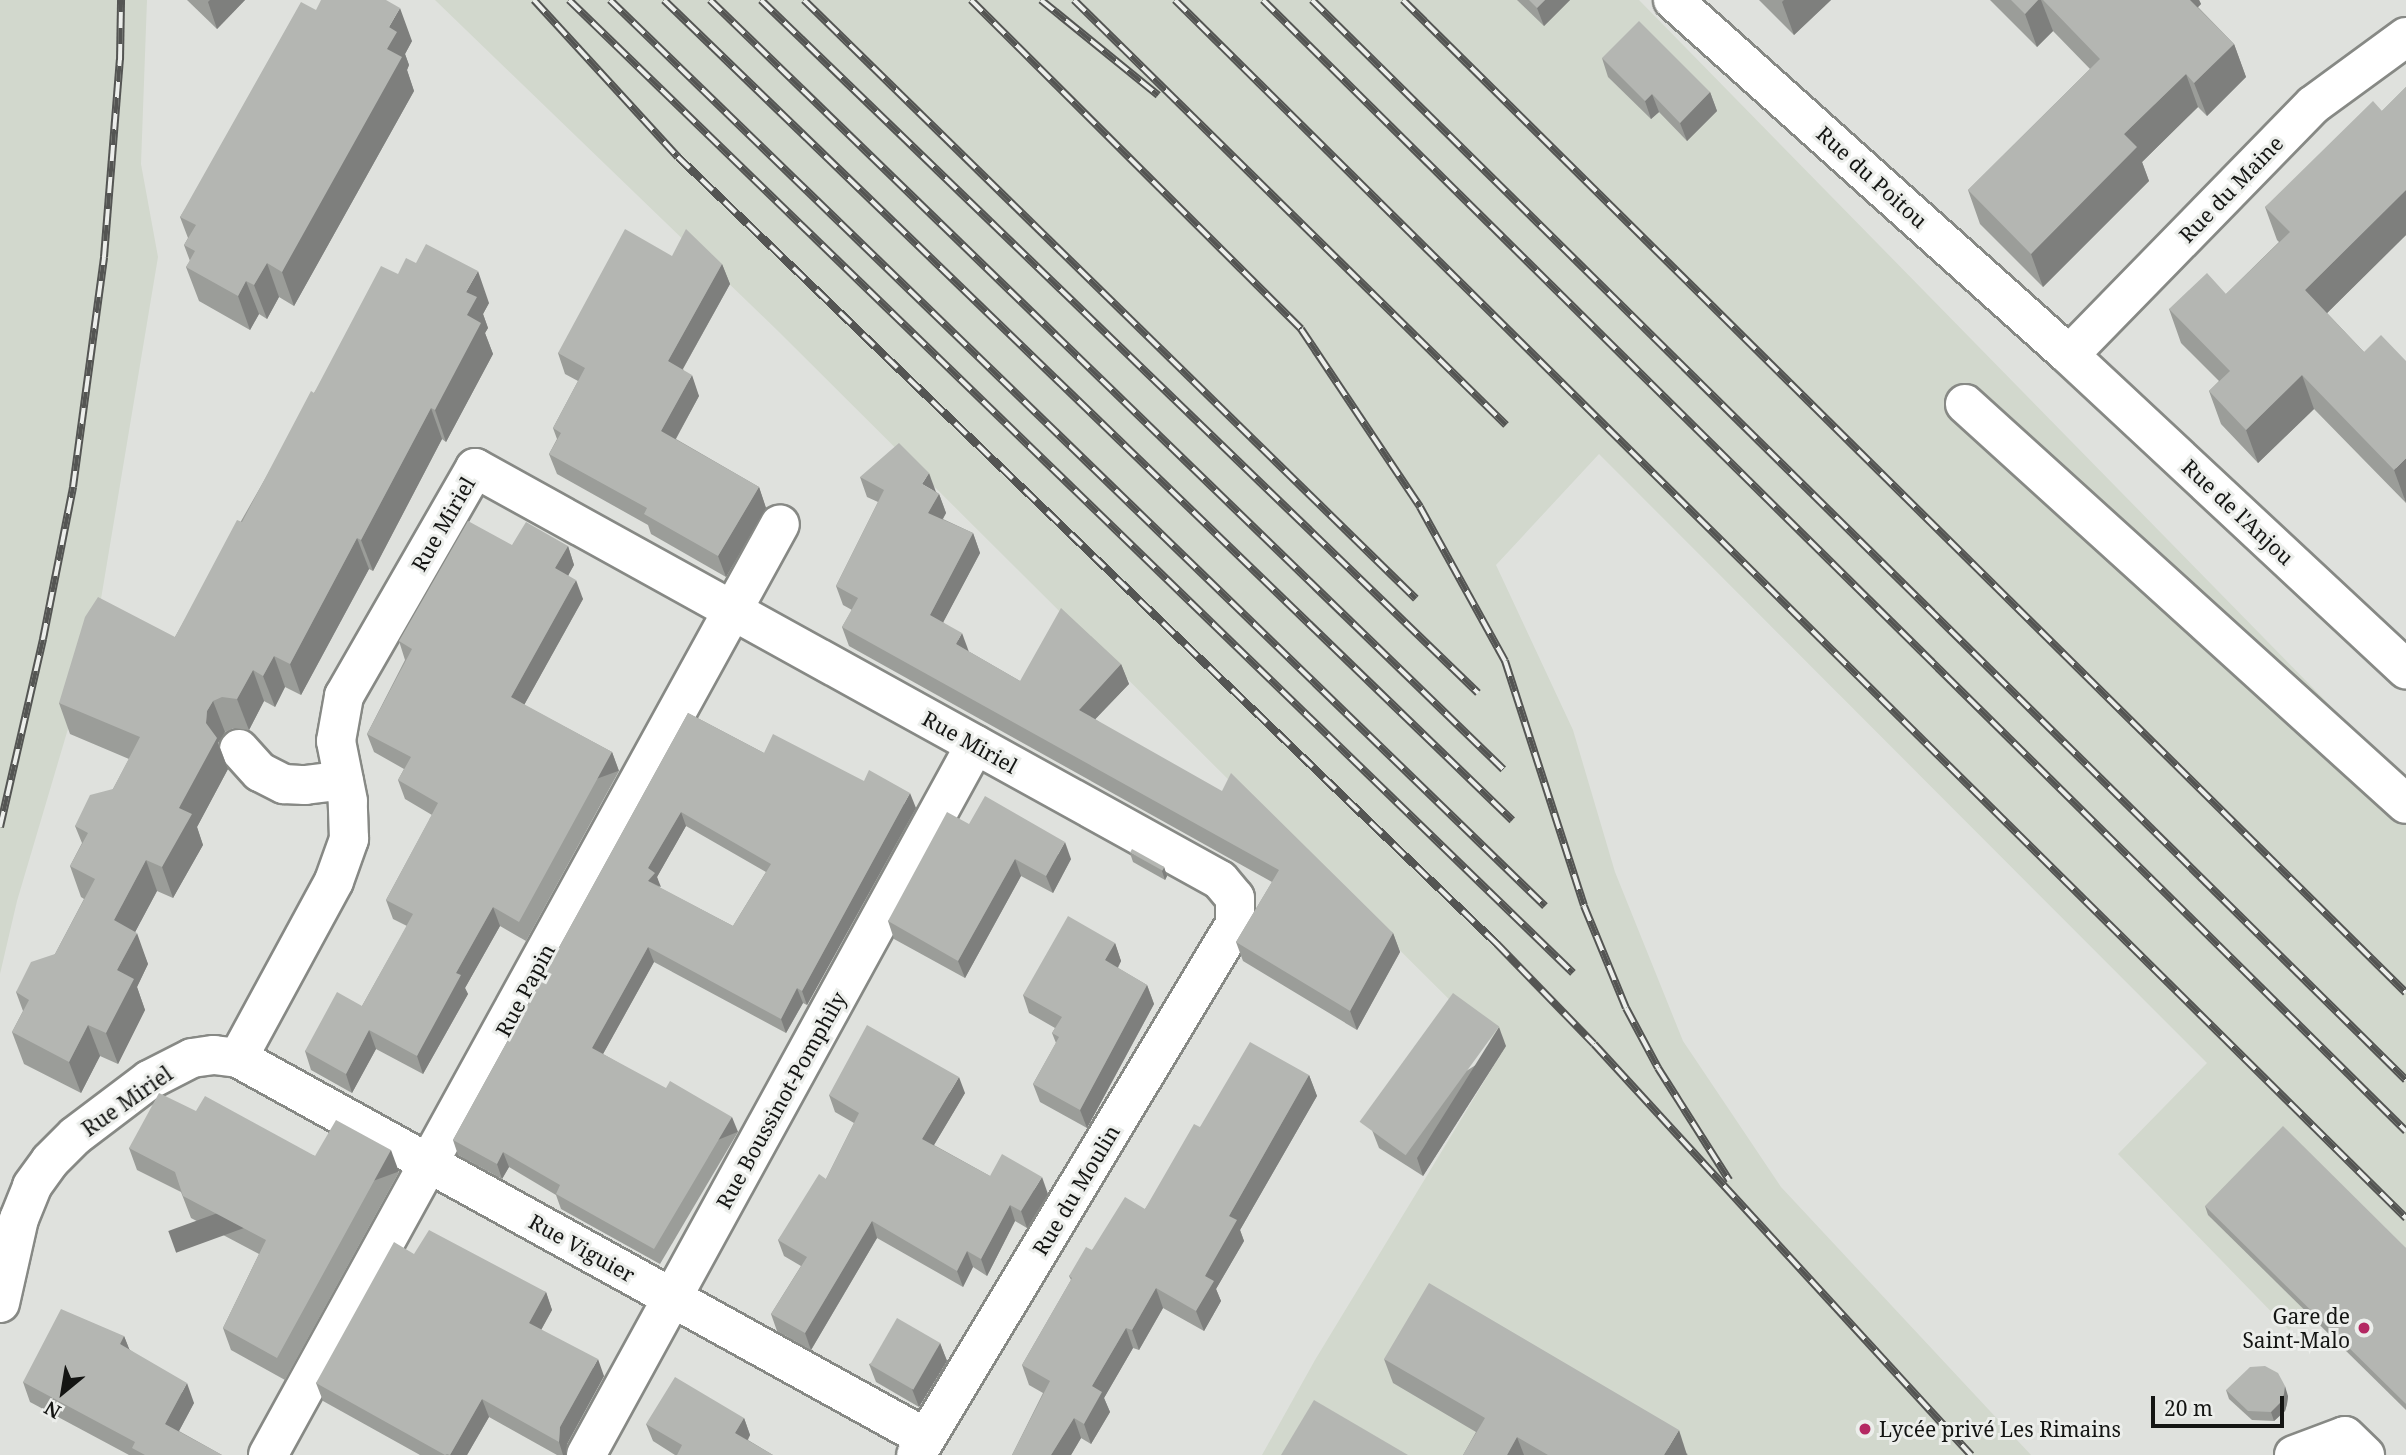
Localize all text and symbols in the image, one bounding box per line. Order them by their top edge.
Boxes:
street label: Rue du Poitou [1812,121,1932,233]
street label: Rue du Maine [2174,130,2288,248]
street label: Rue de l'Anjou [2177,454,2299,570]
street label: Rue Miriel [406,472,480,576]
street label: Rue Miriel [918,706,1022,778]
street label: Rue Papin [490,939,560,1041]
street label: Rue Boussinot-Pomphily [711,987,851,1213]
street label: Rue Miriel [77,1061,177,1141]
street label: Rue du Moulin [1027,1120,1125,1260]
street label: Rue Viguier [525,1209,639,1287]
place label: Gare de Saint-Malo [2242,1303,2350,1353]
marker: Gare de Saint-Malo [2356,1320,2372,1336]
north arrow [28,1357,98,1427]
scale bar [2154,1382,2287,1426]
text: 20 m [2164,1394,2213,1422]
text: N [40,1395,65,1425]
place label: Lycée privé Les Rimains [1879,1416,2121,1442]
marker: Lycée privé Les Rimains [1857,1421,1873,1437]

